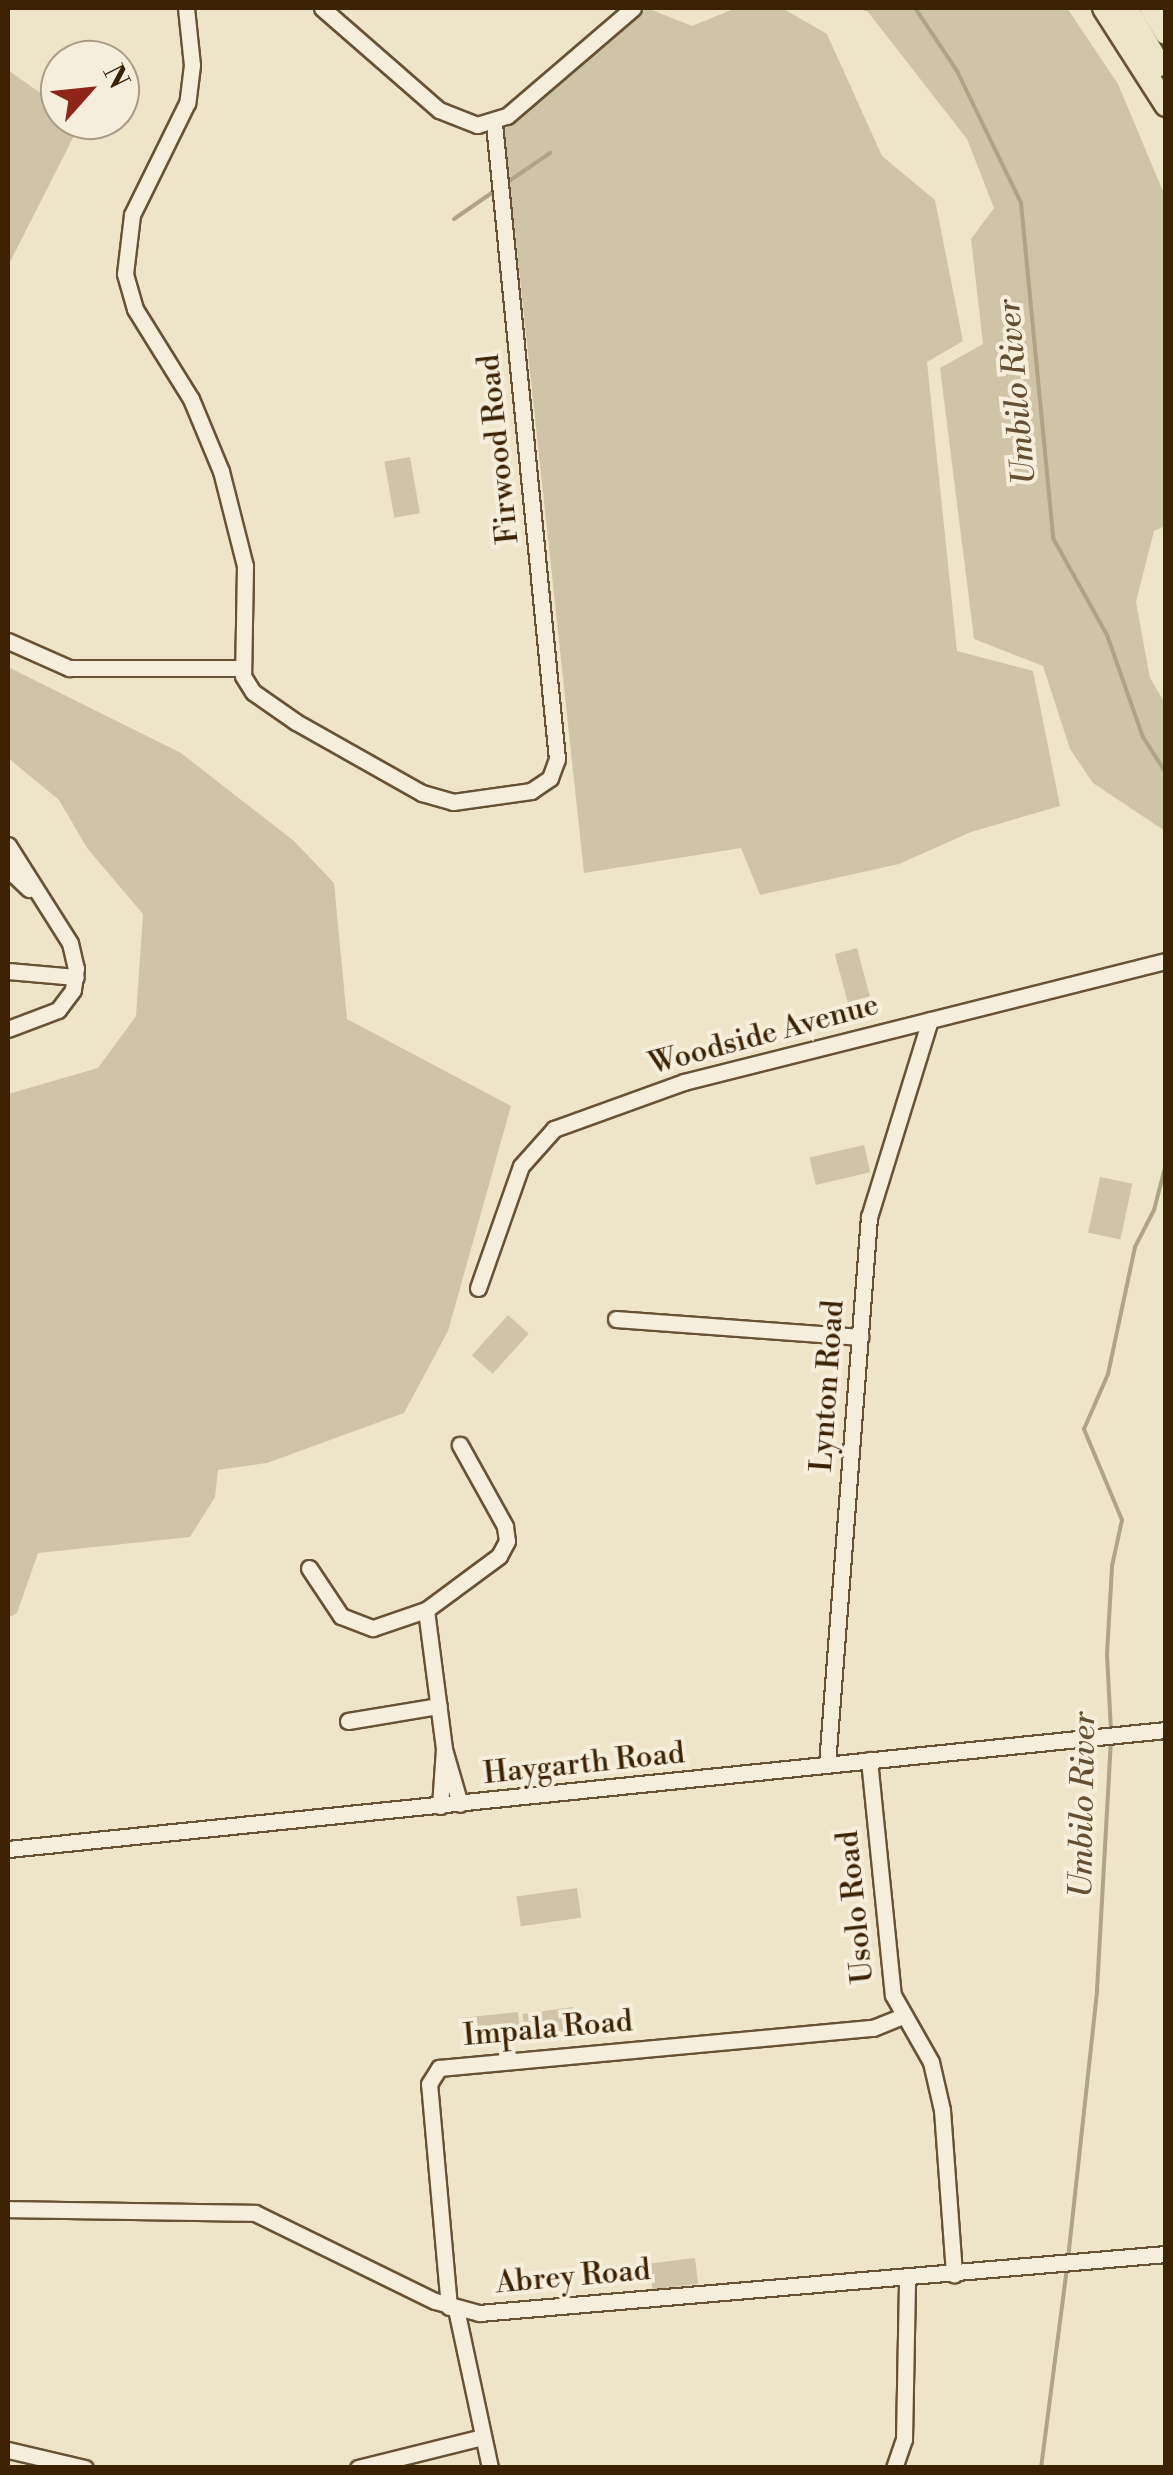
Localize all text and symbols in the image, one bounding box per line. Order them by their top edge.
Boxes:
north arrow [40,40,140,140]
text: N [95,59,136,95]
water label: Umbilo River [990,297,1044,487]
street label: Firwood Road [471,352,527,546]
street label: Woodside Avenue [645,987,883,1083]
street label: Lynton Road [804,1299,852,1473]
water label: Umbilo River [1062,1711,1104,1899]
street label: Haygarth Road [482,1736,686,1792]
street label: Usolo Road [830,1829,882,1985]
street label: Impala Road [462,2004,634,2054]
street label: Abrey Road [494,2252,652,2302]

